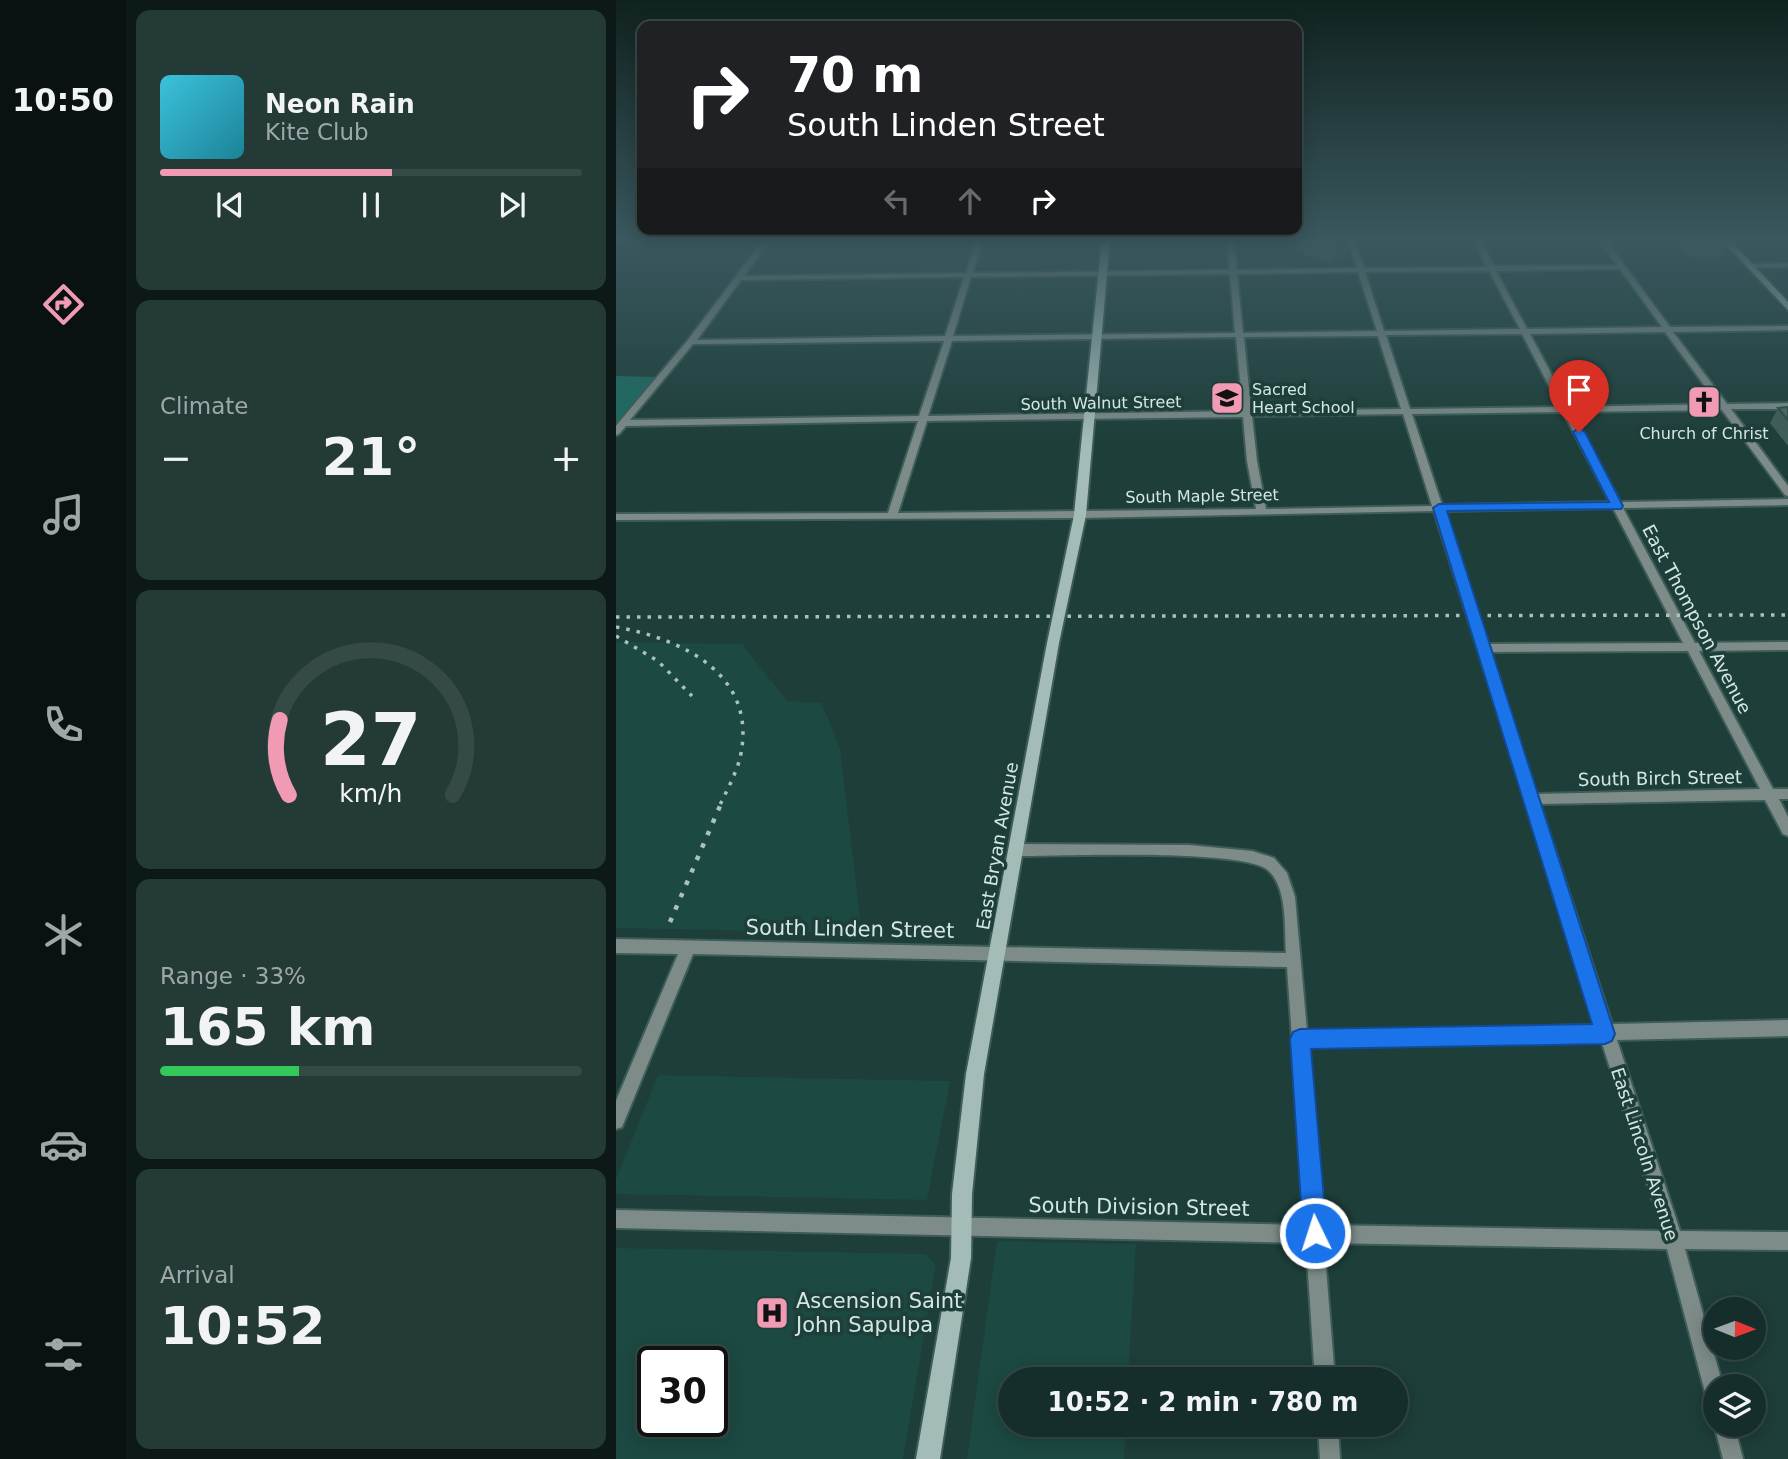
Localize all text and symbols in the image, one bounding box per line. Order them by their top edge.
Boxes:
text: 70 m [787,47,923,104]
icon: right [672,49,763,140]
text: 10:50 [12,81,114,119]
text: Neon Rain [265,89,415,119]
text: South Linden Street [787,106,1105,144]
text: Kite Club [265,119,369,145]
icon: left [878,182,916,220]
icon: ahead [951,182,989,220]
icon: right [1024,182,1062,220]
icon: previous [211,186,249,224]
icon: pause [352,186,390,224]
icon: next [493,186,531,224]
icon: directions [39,280,88,329]
pin [1549,360,1609,432]
icon: arrive [1560,371,1598,409]
school or university icon: Sacred Heart School [1208,379,1246,417]
place label: Sacred Heart School [1252,380,1355,417]
church icon: Church of Christ [1685,383,1723,421]
street label: South Walnut Street [1020,392,1182,414]
text: Climate [160,393,249,419]
place label: Church of Christ [1639,424,1769,443]
text: 21° [322,427,420,487]
text: − [160,436,192,480]
text: + [550,436,582,480]
street label: South Maple Street [1125,485,1279,507]
icon: music [39,490,88,539]
street label: East Thompson Avenue [1638,521,1756,717]
text: 27 [320,698,422,783]
icon: phone [39,700,88,749]
street label: East Bryan Avenue [972,760,1022,932]
street label: South Birch Street [1578,766,1742,790]
text: km/h [339,779,403,808]
icon: climate [39,910,88,959]
street label: South Linden Street [746,915,954,943]
text: Range · 33% [160,963,306,989]
text: 165 km [160,997,375,1057]
street label: East Lincoln Avenue [1607,1065,1683,1243]
icon: car [39,1120,88,1169]
street label: South Division Street [1028,1193,1250,1221]
position arrow [1278,1196,1352,1270]
text: Arrival [160,1262,235,1288]
place label: Ascension Saint John Sapulpa [794,1289,962,1337]
hospital icon: Ascension Saint John Sapulpa [753,1294,791,1332]
text: 10:52 [160,1296,326,1356]
north arrow [1703,1297,1766,1360]
map controls [1703,1297,1766,1437]
icon: filters [39,1330,88,1379]
speed limit sign: 30 [637,1346,728,1437]
button: layers [1703,1374,1766,1437]
text: 10:52 · 2 min · 780 m [1048,1387,1358,1417]

